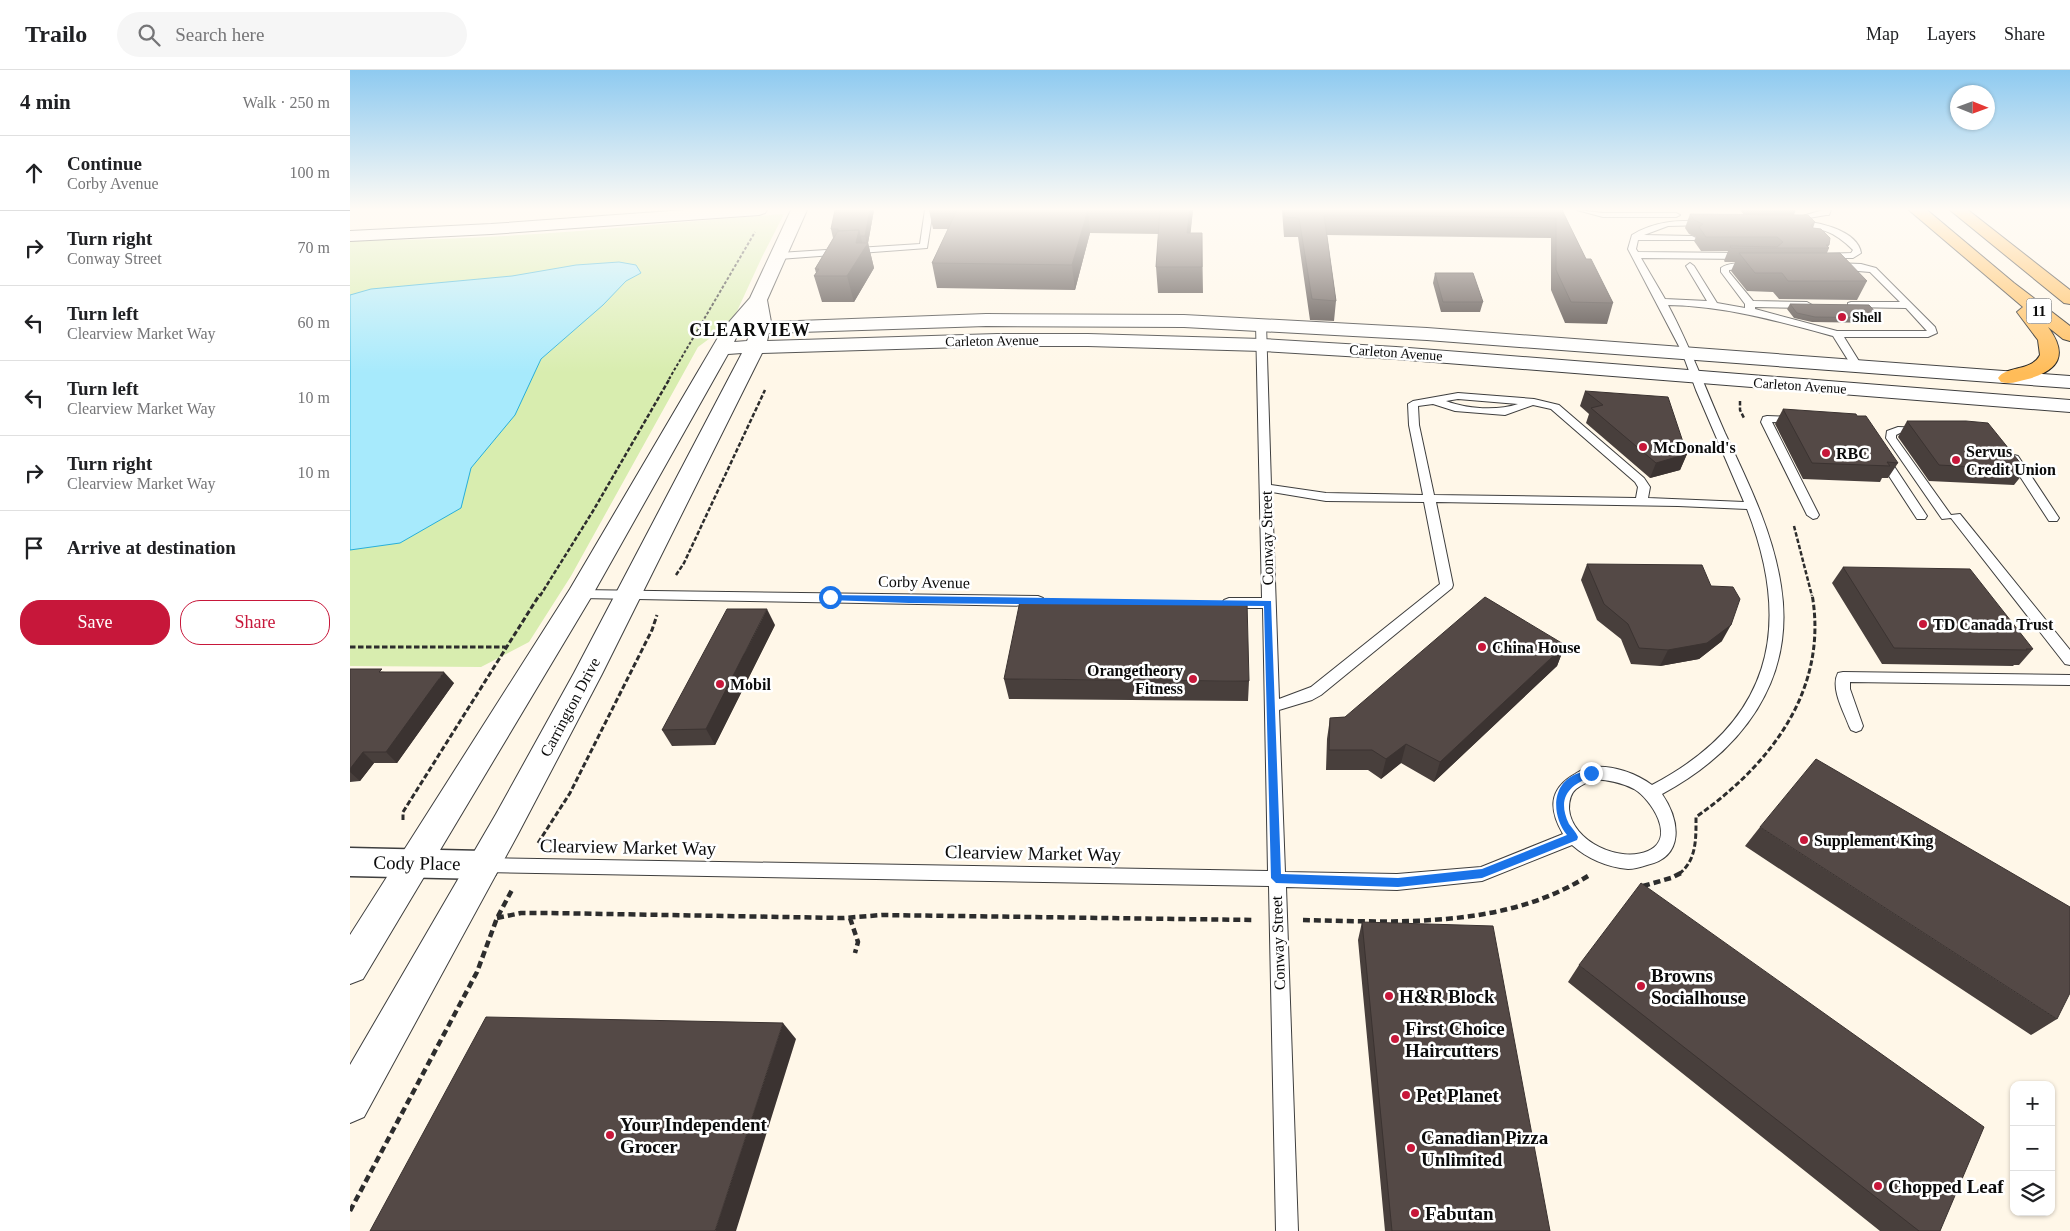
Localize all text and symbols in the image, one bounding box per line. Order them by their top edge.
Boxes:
search box [117,12,467,57]
text: Trailo [25,21,87,47]
icon: search [135,21,163,49]
text: Search here [175,24,264,45]
text: Map [1866,24,1899,44]
text: Layers [1927,24,1976,44]
text: Share [2004,24,2045,44]
north arrow [1950,85,1995,130]
text: 4 min [20,90,71,114]
text: Walk · 250 m [243,94,330,111]
text: Continue [67,153,142,174]
icon: ahead [20,159,48,187]
text: 100 m [290,164,330,181]
text: Corby Avenue [67,175,159,192]
text: Turn right [67,228,152,249]
icon: right [20,234,48,262]
text: 70 m [298,239,330,256]
text: Conway Street [67,250,162,267]
road number: 11 [2026,298,2052,324]
text: Turn left [67,303,139,324]
icon: left [20,309,48,337]
place label: Shell [1852,310,1882,325]
marker: Shell [1836,311,1848,323]
text: 60 m [298,314,330,331]
district label: CLEARVIEW [689,320,811,340]
text: Clearview Market Way [67,325,216,342]
street label: Carleton Avenue [945,333,1039,349]
street label: Carleton Avenue [1349,342,1443,364]
street label: Carleton Avenue [1753,375,1847,397]
text: Turn left [67,378,139,399]
icon: left [20,384,48,412]
text: 10 m [298,389,330,406]
text: Clearview Market Way [67,400,216,417]
place label: McDonald's [1653,439,1736,456]
marker: McDonald's [1637,441,1649,453]
place label: Servus Credit Union [1966,443,2056,478]
place label: RBC [1836,445,1870,462]
marker: RBC [1820,447,1832,459]
text: Turn right [67,453,152,474]
marker: Servus Credit Union [1950,454,1962,466]
icon: right [20,459,48,487]
text: 10 m [298,464,330,481]
text: Clearview Market Way [67,475,216,492]
street label: Conway Street [1258,490,1277,585]
icon: arrive [20,534,48,562]
text: Arrive at destination [67,537,236,558]
street label: Corby Avenue [878,573,970,592]
route start [819,586,842,609]
button: Save [20,600,170,645]
button: Share [180,600,330,645]
place label: TD Canada Trust [1933,616,2054,633]
marker: TD Canada Trust [1917,618,1929,630]
place label: China House [1492,639,1580,656]
marker: China House [1476,641,1488,653]
street label: Carrington Drive [537,655,604,760]
place label: Orangetheory Fitness [1087,662,1183,697]
marker: Orangetheory Fitness [1187,673,1199,685]
place label: Mobil [730,676,771,693]
marker: Mobil [714,678,726,690]
route end [1580,762,1603,785]
place label: Supplement King [1814,832,1934,850]
marker: Supplement King [1798,834,1810,846]
street label: Clearview Market Way [540,835,717,859]
street label: Clearview Market Way [945,841,1122,865]
street label: Cody Place [373,852,461,874]
street label: Conway Street [1268,895,1289,991]
place label: Browns Socialhouse [1651,965,1746,1008]
marker: Browns Socialhouse [1635,980,1647,992]
place label: H&R Block [1399,986,1495,1007]
marker: H&R Block [1383,990,1395,1002]
place label: First Choice Haircutters [1405,1018,1505,1061]
marker: First Choice Haircutters [1389,1033,1401,1045]
map controls [2010,1081,2055,1216]
button: + [2010,1081,2055,1126]
place label: Pet Planet [1416,1085,1500,1106]
marker: Pet Planet [1400,1089,1412,1101]
place label: Your Independent Grocer [620,1114,768,1157]
button: − [2010,1126,2055,1171]
place label: Canadian Pizza Unlimited [1421,1127,1549,1170]
marker: Your Independent Grocer [604,1129,616,1141]
marker: Canadian Pizza Unlimited [1405,1142,1417,1154]
button: layers [2010,1171,2055,1216]
place label: Chopped Leaf [1888,1176,2004,1197]
marker: Chopped Leaf [1872,1180,1884,1192]
place label: Fabutan [1425,1203,1494,1224]
marker: Fabutan [1409,1207,1421,1219]

